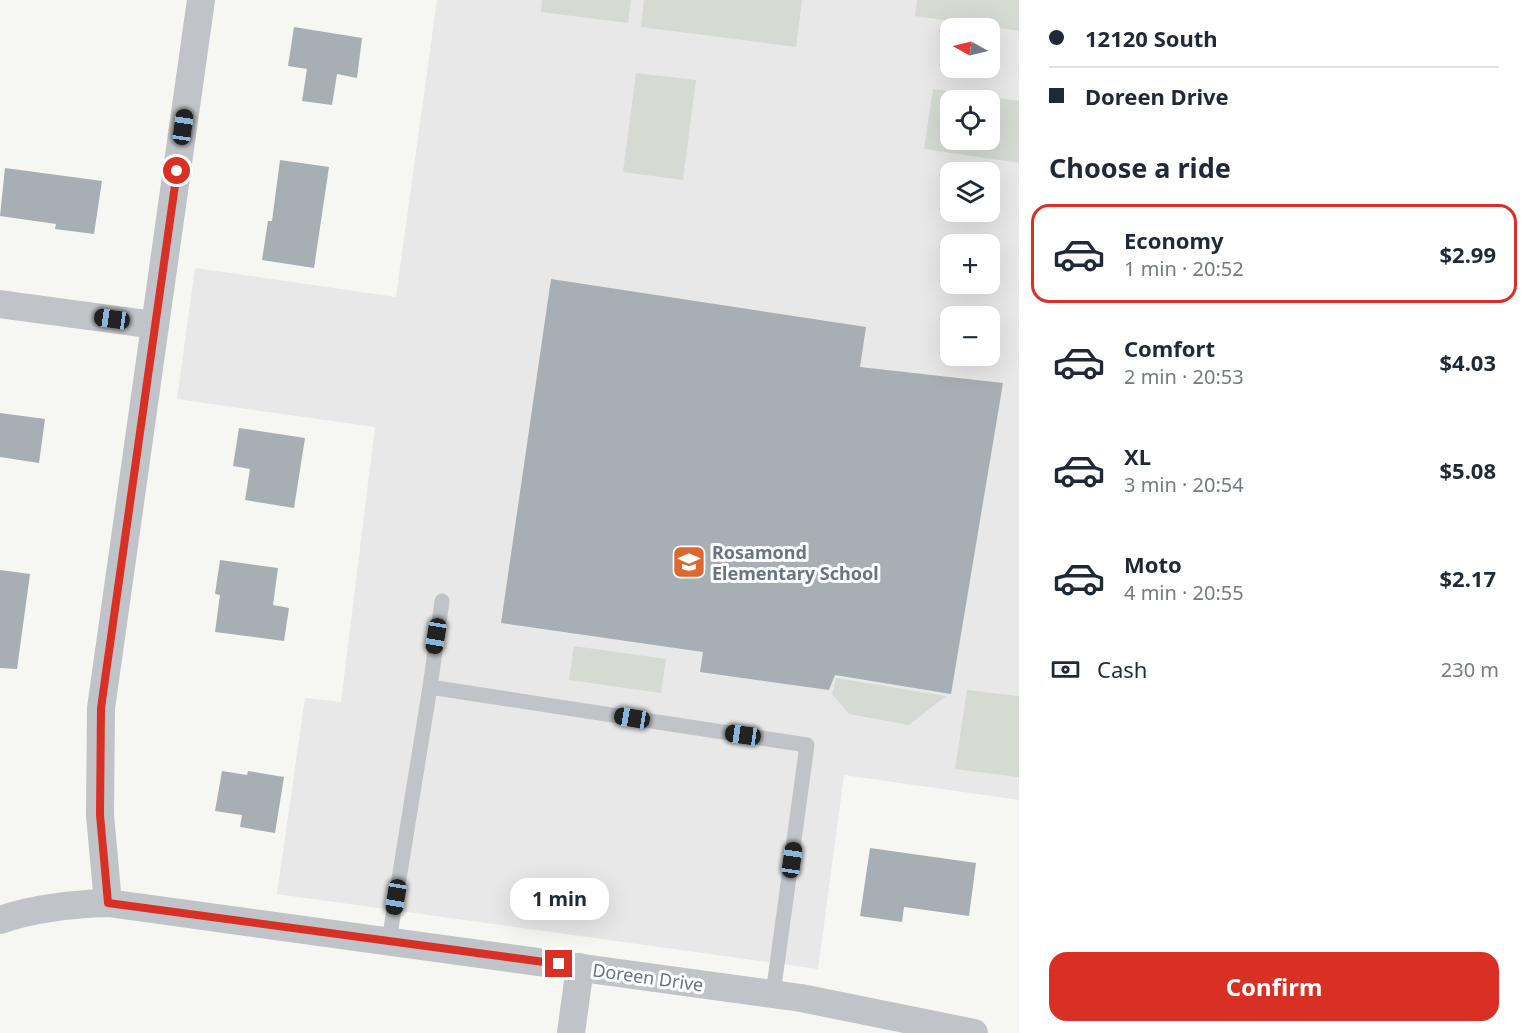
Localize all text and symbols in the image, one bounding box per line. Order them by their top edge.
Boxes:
north arrow [940,18,1000,78]
map controls [940,18,1000,366]
text: 12120 South [1085,23,1218,53]
text: Doreen Drive [1085,81,1229,111]
button: locate [940,90,1000,150]
car [172,108,194,146]
text: Choose a ride [1049,149,1231,186]
route start [163,157,190,184]
button: layers [940,162,1000,222]
text: Economy [1124,225,1223,255]
icon: car [1052,227,1106,281]
button: + [940,234,1000,294]
text: $2.99 [1439,239,1496,269]
text: 1 min · 20:52 [1124,255,1244,282]
button: − [940,306,1000,366]
car [93,308,131,330]
text: Comfort [1124,333,1215,363]
icon: car [1052,335,1106,389]
text: $4.03 [1439,347,1496,377]
text: 2 min · 20:53 [1124,363,1244,390]
text: XL [1124,441,1151,471]
icon: car [1052,443,1106,497]
text: $5.08 [1439,455,1496,485]
text: 3 min · 20:54 [1124,471,1244,498]
place label: Rosamond Elementary School [712,540,879,585]
school or university icon: Rosamond Elementary School [671,544,707,580]
text: Moto [1124,549,1182,579]
icon: car [1052,551,1106,605]
text: $2.17 [1439,563,1496,593]
text: 4 min · 20:55 [1124,579,1244,606]
car [424,617,448,655]
icon: cash [1049,653,1082,686]
text: Cash [1097,654,1147,684]
text: 230 m [1441,656,1499,683]
car [613,706,651,730]
car [724,724,762,746]
car [781,841,803,879]
callout: 1 min [510,877,608,919]
car [384,878,408,916]
text: 1 min [532,885,587,912]
route end [545,950,572,977]
button: Confirm [1049,952,1499,1021]
street label: Doreen Drive [591,957,705,997]

